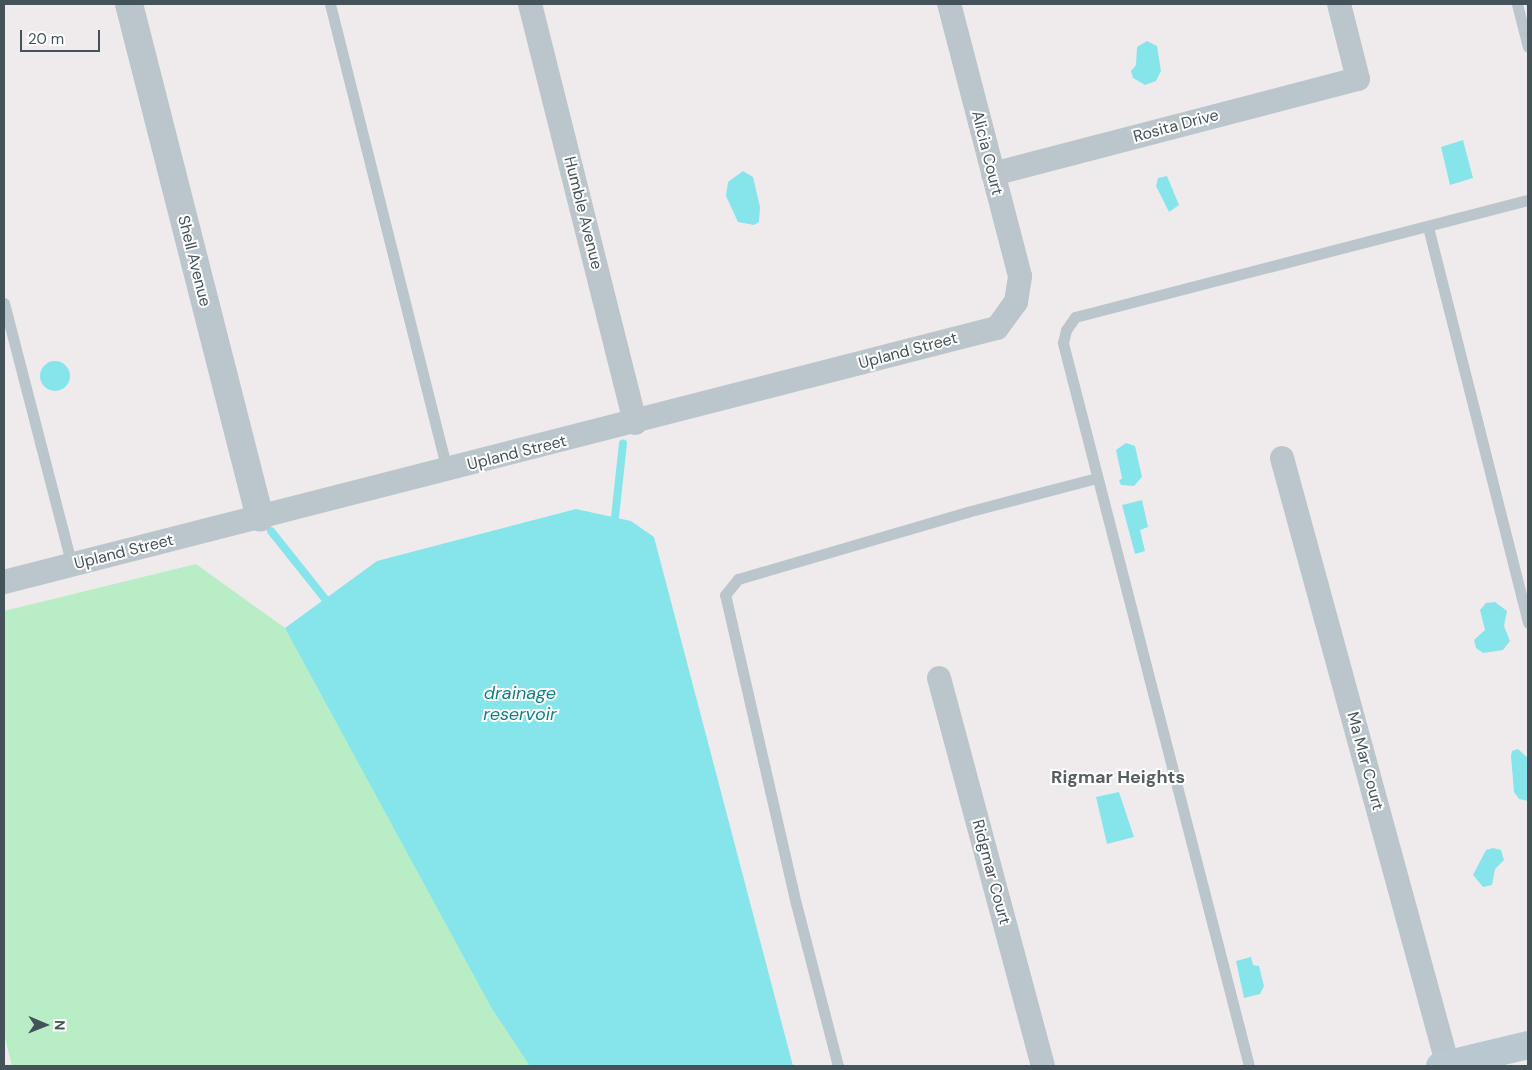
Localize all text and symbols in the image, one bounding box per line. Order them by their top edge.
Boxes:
scale bar [22,20,102,52]
text: 20 m [28,29,64,49]
street label: Rosita Drive [1131,105,1221,147]
street label: Alicia Court [967,109,1007,197]
street label: Humble Avenue [560,155,606,271]
street label: Shell Avenue [173,213,215,309]
street label: Upland Street [856,329,960,373]
street label: Upland Street [465,431,569,475]
street label: Upland Street [72,530,176,574]
water label: drainage reservoir [483,683,557,726]
street label: Ma Mar Court [1343,710,1387,812]
district label: Rigmar Heights [1051,766,1185,788]
street label: Ridgmar Court [968,817,1014,927]
north arrow [20,1000,70,1050]
text: N [51,1020,69,1031]

